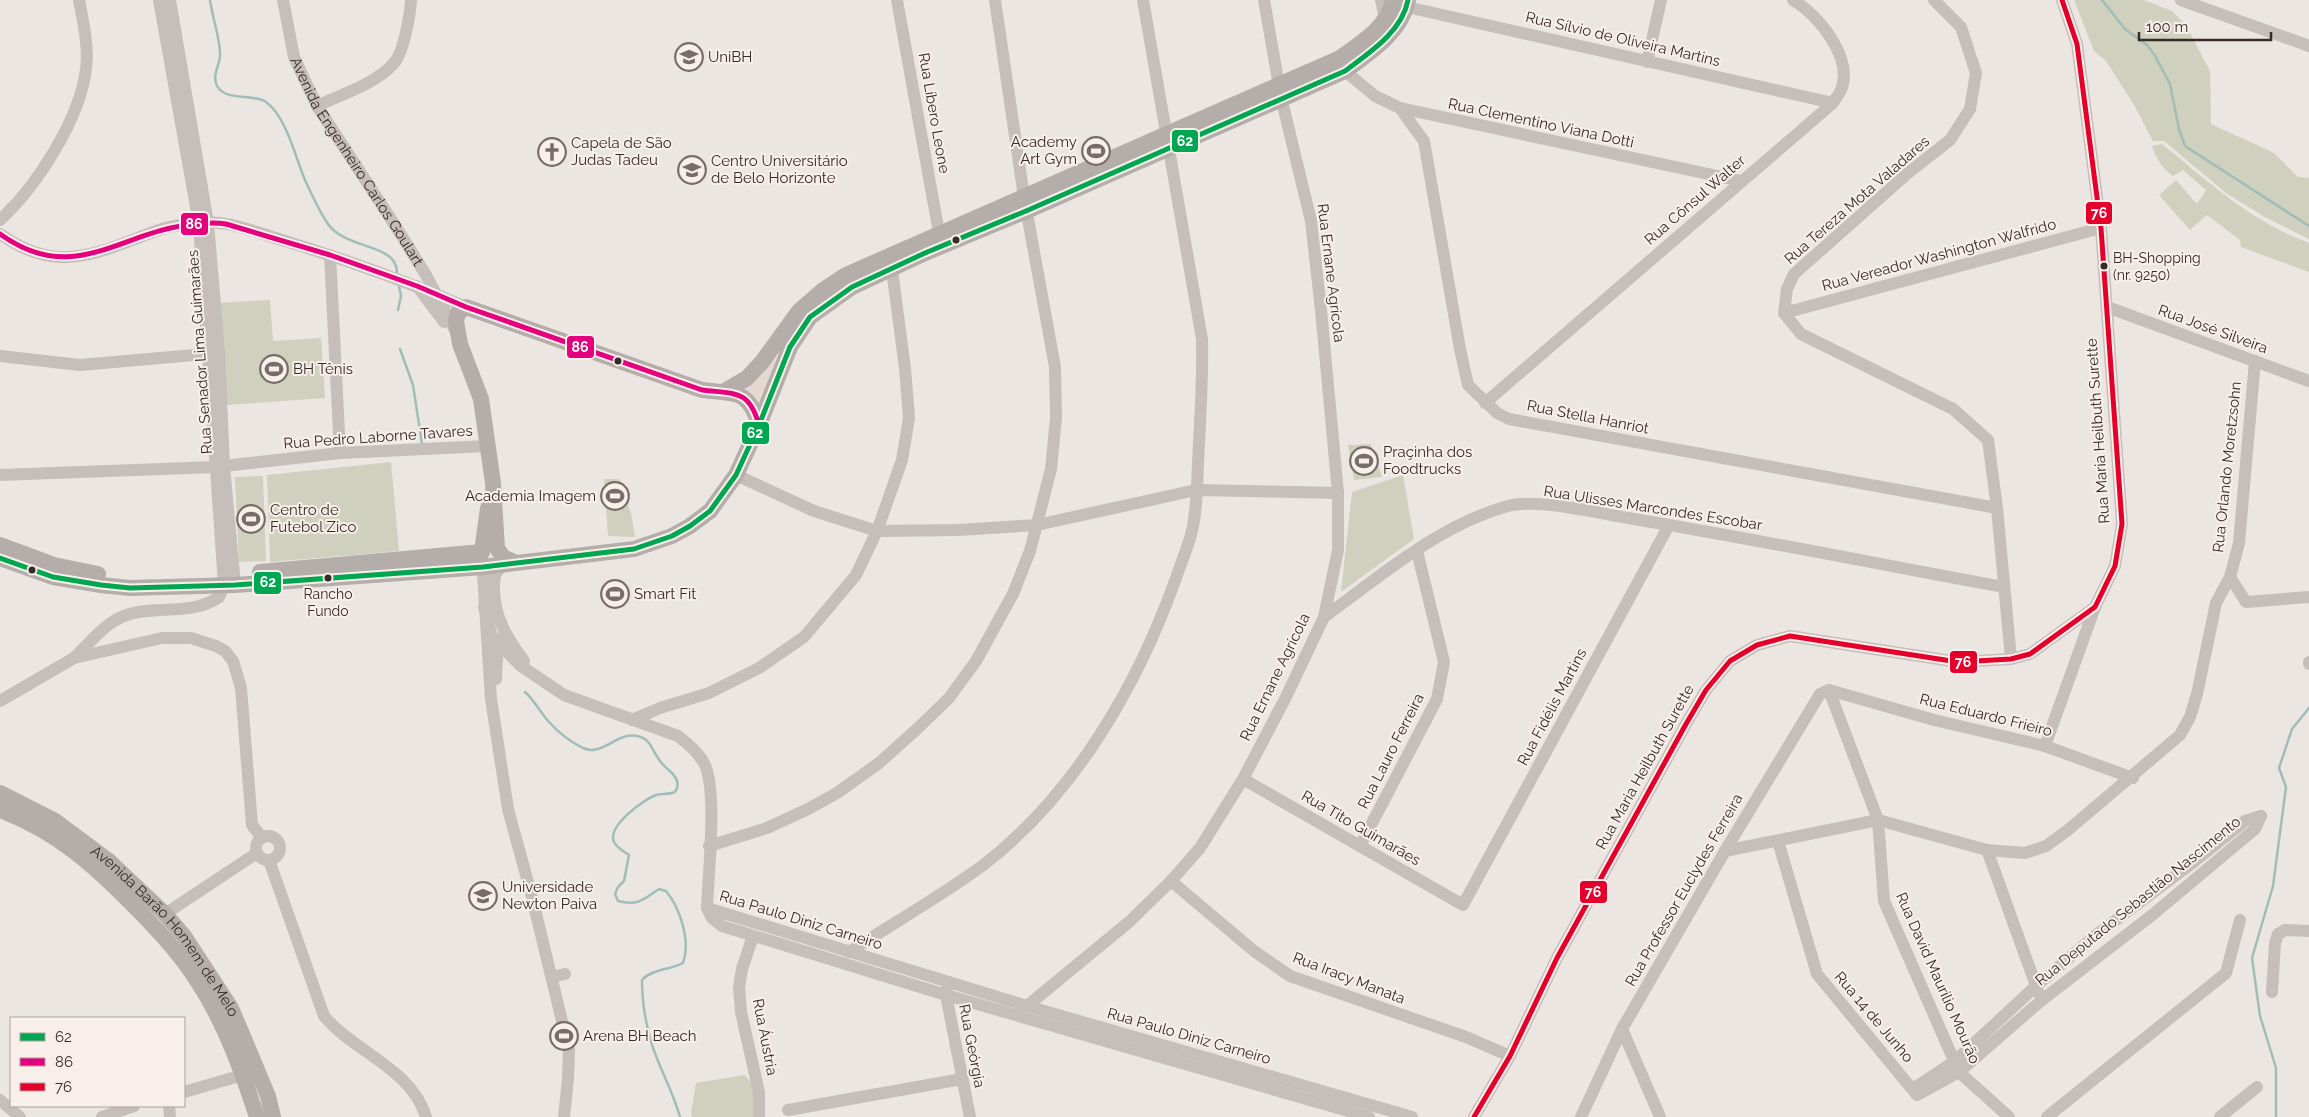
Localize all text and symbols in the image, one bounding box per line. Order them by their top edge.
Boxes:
street label: Rua Sílvio de Oliveira Martins [1524,8,1722,70]
scale bar [2139,10,2272,42]
text: 100 m [2146,18,2188,36]
school or university icon: UniBH [674,42,704,72]
place label: UniBH [708,48,752,66]
street label: Rua Líbero Leone [915,51,954,175]
street label: Avenida Engenheiro Carlos Goulart [286,54,427,269]
street label: Rua Clementino Viana Dotti [1446,94,1636,152]
line badge: 62 [1171,129,1199,153]
street label: Rua Tereza Mota Valadares [1781,132,1933,268]
place label: Academy Art Gym [1011,133,1077,168]
text: 62 [1177,133,1193,149]
place label: Capela de São Judas Tadeu [571,134,672,169]
sports icon: Academy Art Gym [1081,136,1111,166]
church icon: Capela de São Judas Tadeu [537,137,567,167]
street label: Rua Cônsul Walter [1641,151,1750,249]
place label: Centro Universitário de Belo Horizonte [711,152,848,187]
school or university icon: Centro Universitário de Belo Horizonte [677,155,707,185]
line badge: 76 [2085,201,2113,225]
street label: Rua Ernane Agrícola [1314,203,1348,343]
text: 76 [2091,205,2107,221]
line badge: 86 [180,212,209,236]
street label: Rua Vereador Washington Walfrido [1820,215,2058,295]
text: 86 [186,216,202,232]
unlabelled marker [951,235,961,245]
street label: Rua Senador Lima Guimarães [184,249,216,455]
place label: BH-Shopping (nr. 9250) [2113,250,2201,283]
marker: BH-Shopping (nr. 9250) [2099,261,2109,271]
street label: Rua José Silveira [2156,301,2270,357]
line badge: 86 [566,335,595,359]
street label: Rua Maria Heilbuth Surette [2083,338,2113,524]
text: 86 [572,339,588,355]
sports icon: BH Tênis [259,354,289,384]
unlabelled marker [613,356,623,366]
place label: BH Tênis [293,360,353,378]
street label: Rua Orlando Moretzsohn [2209,381,2245,553]
street label: Rua Stella Hanriot [1526,396,1650,438]
street label: Rua Pedro Laborne Tavares [283,421,473,453]
line badge: 62 [741,421,770,445]
text: 62 [747,425,763,441]
place label: Praçinha dos Foodtrucks [1383,443,1472,478]
sports icon: Praçinha dos Foodtrucks [1349,446,1379,476]
sports icon: Academia Imagem [600,481,630,511]
street label: Rua Ulisses Marcondes Escobar [1542,482,1764,534]
place label: Academia Imagem [465,487,596,505]
place label: Centro de Futebol Zico [270,501,356,536]
sports icon: Centro de Futebol Zico [236,504,266,534]
unlabelled marker [27,565,37,575]
line badge: 62 [253,571,282,595]
marker: Rancho Fundo [323,573,333,583]
text: 62 [260,574,276,590]
sports icon: Smart Fit [600,579,630,609]
place label: Smart Fit [634,585,696,603]
place label: Rancho Fundo [303,586,353,619]
street label: Rua Ernane Agrícola [1236,610,1314,744]
street label: Rua Fidélis Martins [1514,645,1590,769]
line badge: 76 [1949,650,1978,674]
text: 76 [1955,654,1971,670]
street label: Rua Maria Heilbuth Surette [1592,681,1698,853]
street label: Rua Lauro Ferreira [1354,690,1428,812]
street label: Rua Eduardo Frieiro [1918,690,2054,740]
street label: Rua Tito Guimarães [1298,787,1424,869]
street label: Rua Professor Euclydes Ferreira [1621,791,1747,989]
street label: Rua Deputado Sebastião Nascimento [2032,813,2244,989]
street label: Avenida Barão Homem de Melo [87,842,243,1019]
place label: Universidade Newton Paiva [502,878,597,913]
line badge: 76 [1579,880,1608,904]
school or university icon: Universidade Newton Paiva [468,881,498,911]
text: 76 [1585,884,1601,900]
street label: Rua Paulo Diniz Carneiro [717,887,885,953]
street label: Rua David Maurilio Mourão [1892,890,1984,1067]
street label: Rua Iracy Manata [1290,948,1408,1008]
street label: Rua 14 de Junho [1831,968,1917,1066]
street label: Rua Áustria [749,997,781,1077]
street label: Rua Geórgia [955,1003,989,1089]
street label: Rua Paulo Diniz Carneiro [1105,1004,1273,1068]
legend [10,1017,185,1107]
sports icon: Arena BH Beach [549,1021,579,1051]
place label: Arena BH Beach [583,1027,697,1045]
text: 62 [55,1028,72,1046]
text: 86 [55,1053,73,1071]
text: 76 [55,1078,72,1096]

